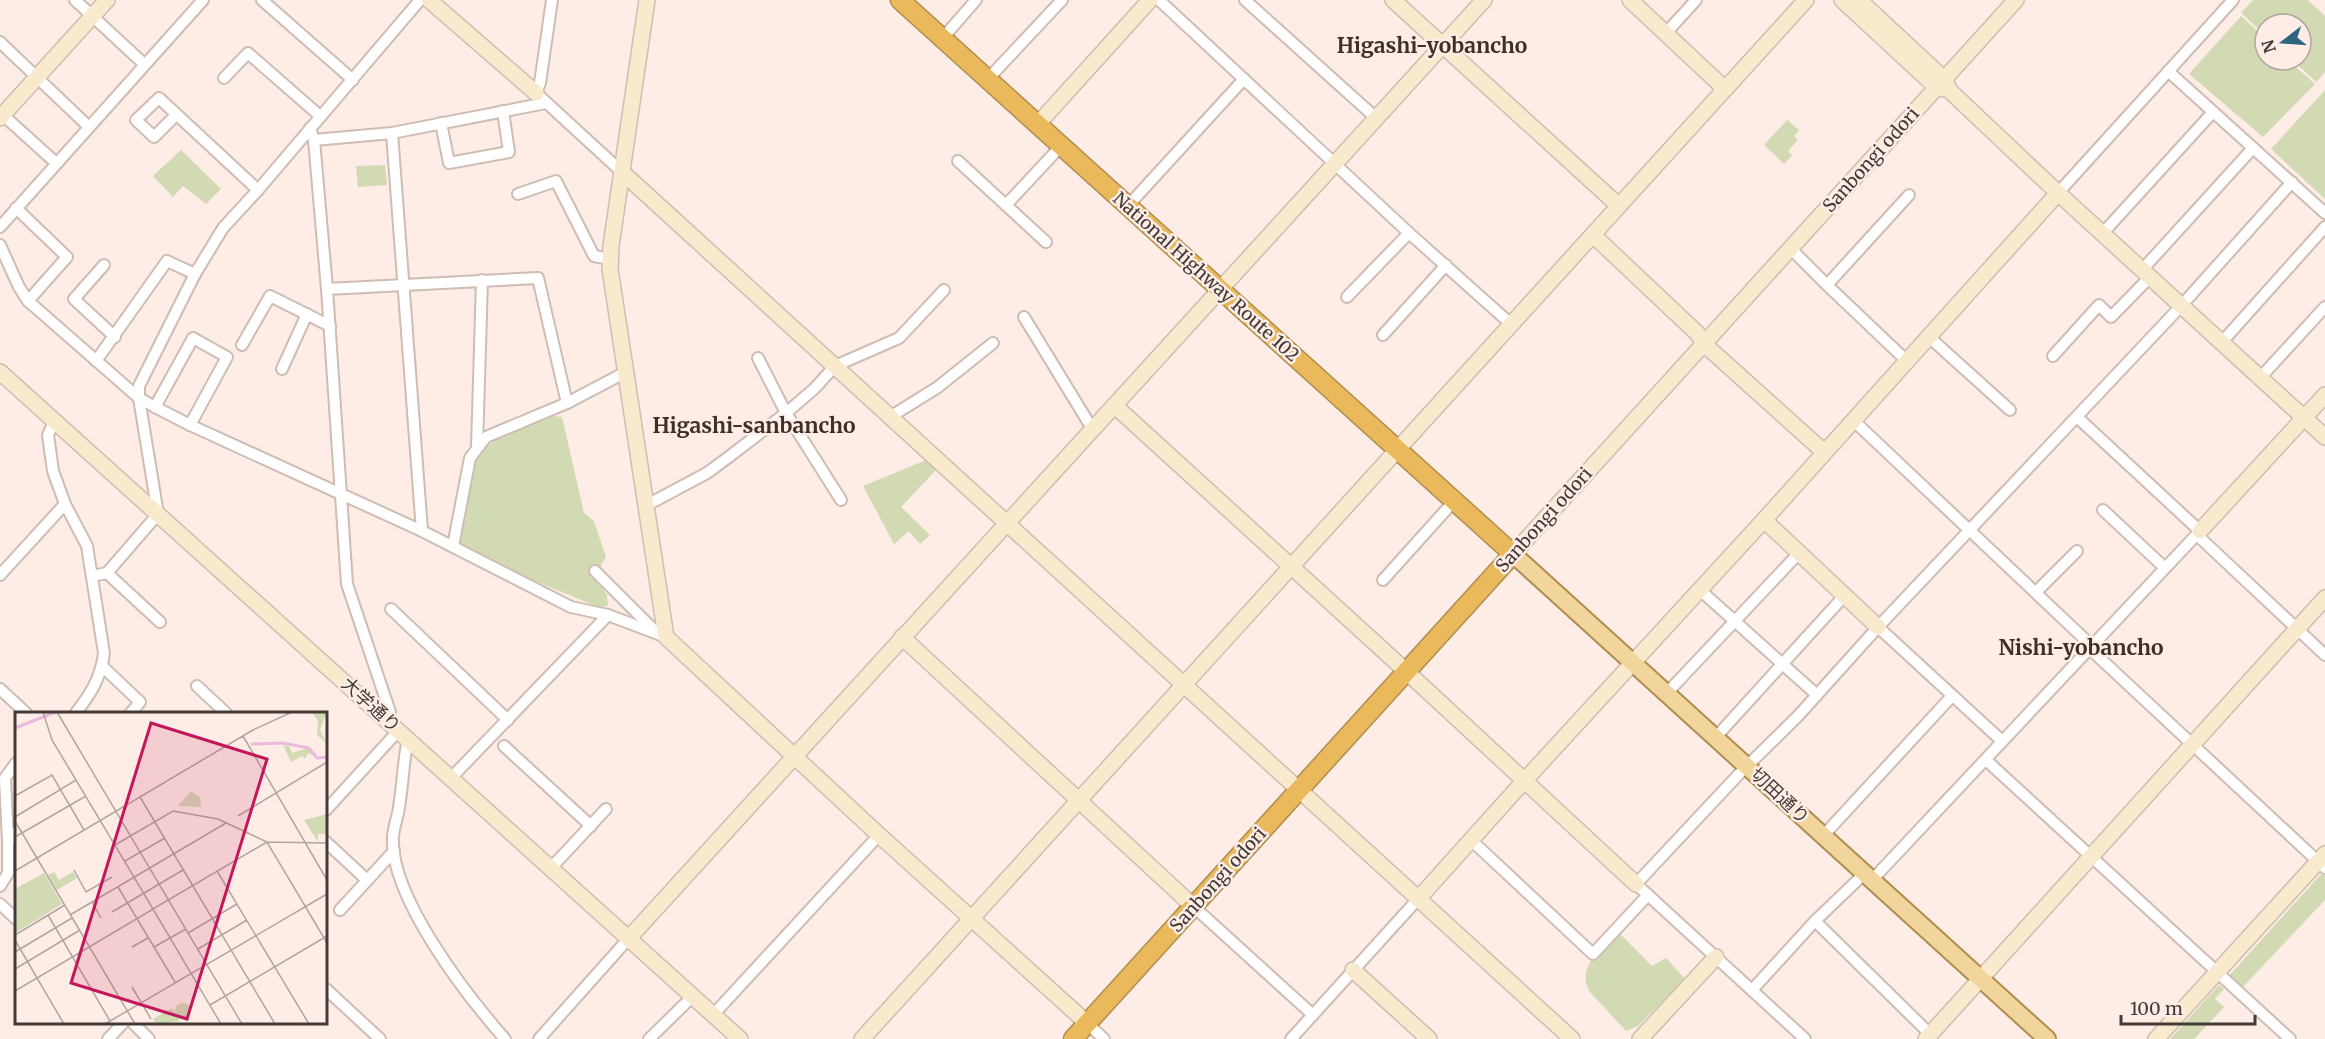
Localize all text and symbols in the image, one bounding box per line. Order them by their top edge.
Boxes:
north arrow [2253,12,2313,72]
district label: Higashi-yobancho [1337,32,1527,59]
text: N [2257,37,2280,55]
street label: Sanbongi odori [1817,102,1924,217]
street label: National Highway Route 102 [1108,187,1304,366]
district label: Higashi-sanbancho [652,412,856,439]
street label: Sanbongi odori [1490,462,1597,577]
district label: Nishi-yobancho [1998,634,2164,661]
street label: 大学通り [337,672,406,737]
inset map [15,712,327,1024]
street label: 切田通り [1746,763,1815,829]
street label: Sanbongi odori [1164,822,1271,937]
scale bar [2121,988,2254,1026]
text: 100 m [2130,997,2183,1020]

